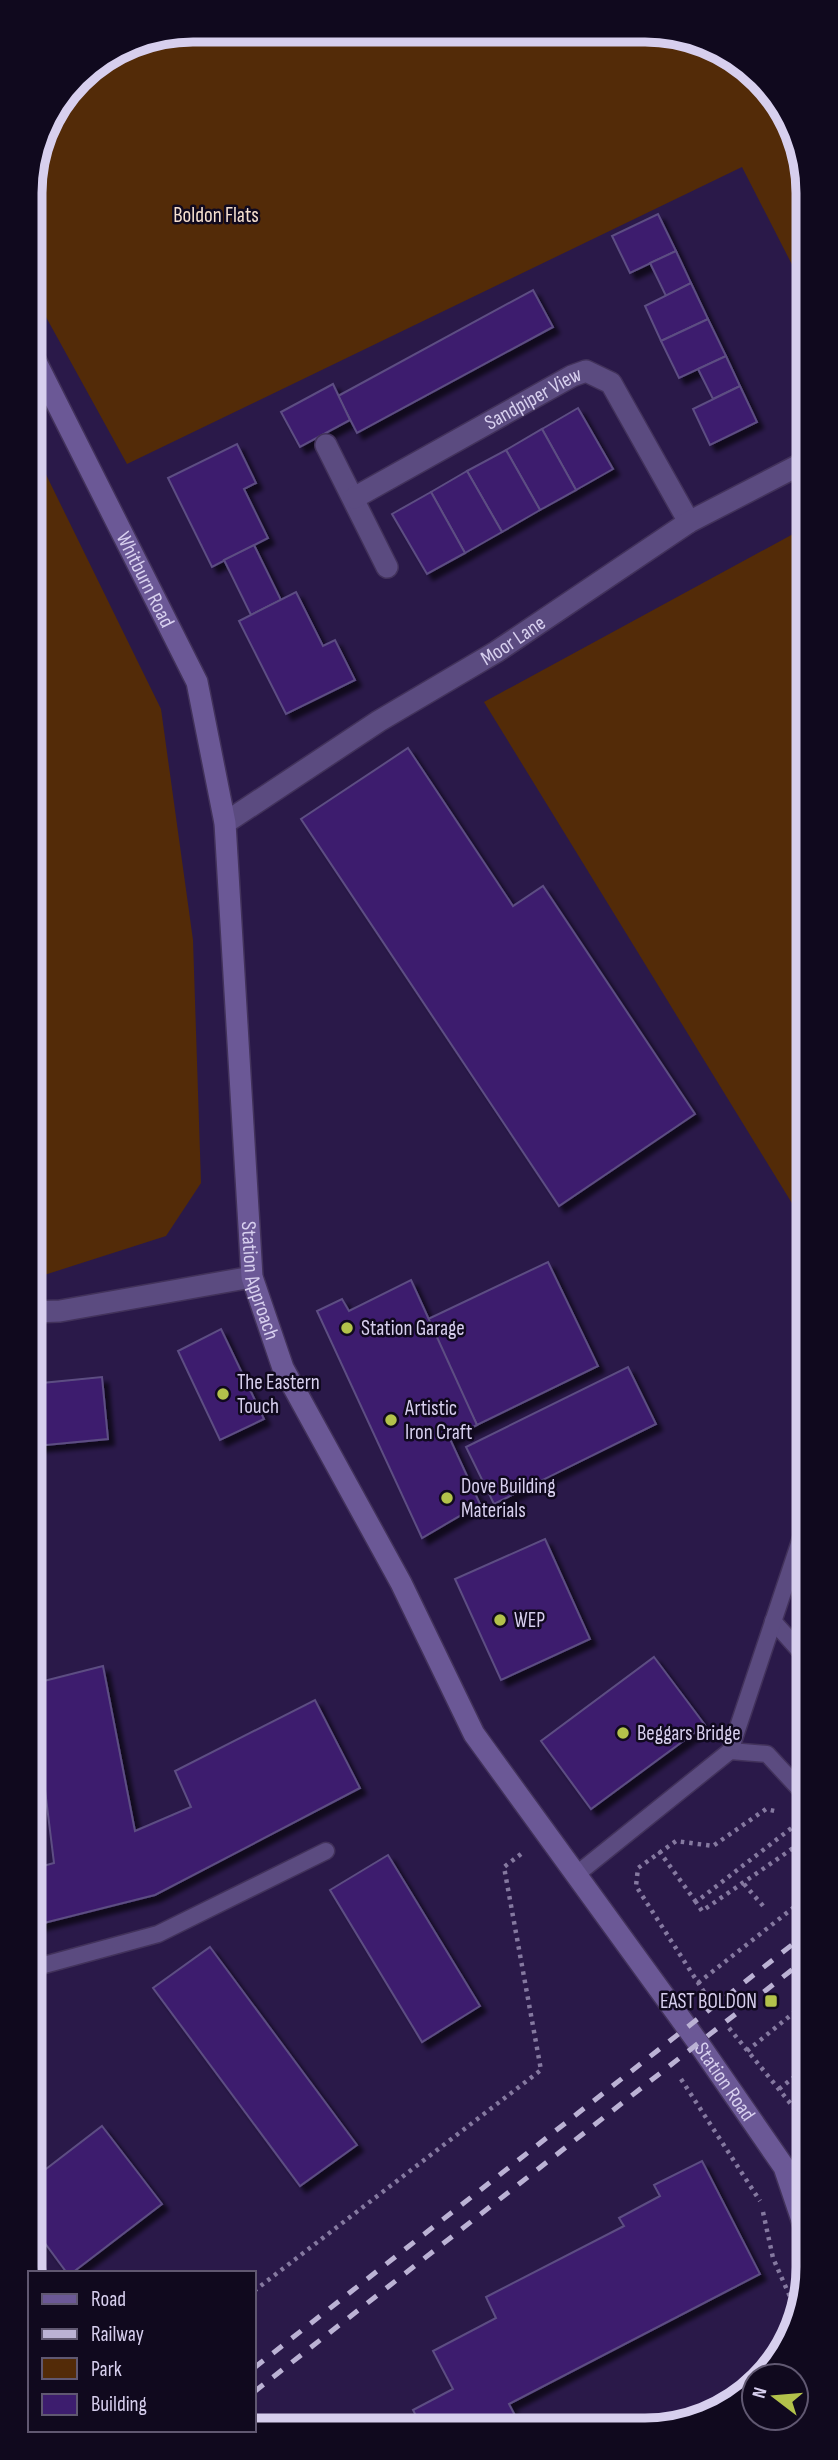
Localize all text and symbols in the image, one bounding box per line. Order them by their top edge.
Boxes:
park label: Boldon Flats [173,203,259,228]
street label: Sandpiper View [480,362,585,435]
street label: Whitburn Road [111,528,180,632]
street label: Moor Lane [476,610,550,671]
street label: Station Approach [236,1220,284,1343]
place label: Station Garage [361,1316,465,1341]
marker: Station Garage [339,1320,355,1336]
place label: The Eastern Touch [237,1370,320,1419]
marker: The Eastern Touch [215,1386,231,1402]
place label: Artistic Iron Craft [404,1396,472,1445]
marker: Artistic Iron Craft [383,1412,399,1428]
place label: Dove Building Materials [461,1474,556,1523]
marker: Dove Building Materials [439,1490,455,1506]
place label: WEP [514,1608,545,1633]
marker: WEP [492,1612,508,1628]
place label: Beggars Bridge [637,1721,741,1746]
marker: Beggars Bridge [615,1725,631,1741]
place label: EAST BOLDON [660,1989,757,2014]
marker: EAST BOLDON [763,1993,779,2009]
street label: Station Road [689,2038,760,2126]
legend [28,2271,256,2432]
text: Road [91,2287,126,2312]
text: Railway [91,2322,144,2347]
text: Park [91,2357,122,2382]
north arrow [740,2362,810,2432]
text: N [748,2385,773,2401]
text: Building [91,2392,147,2417]

